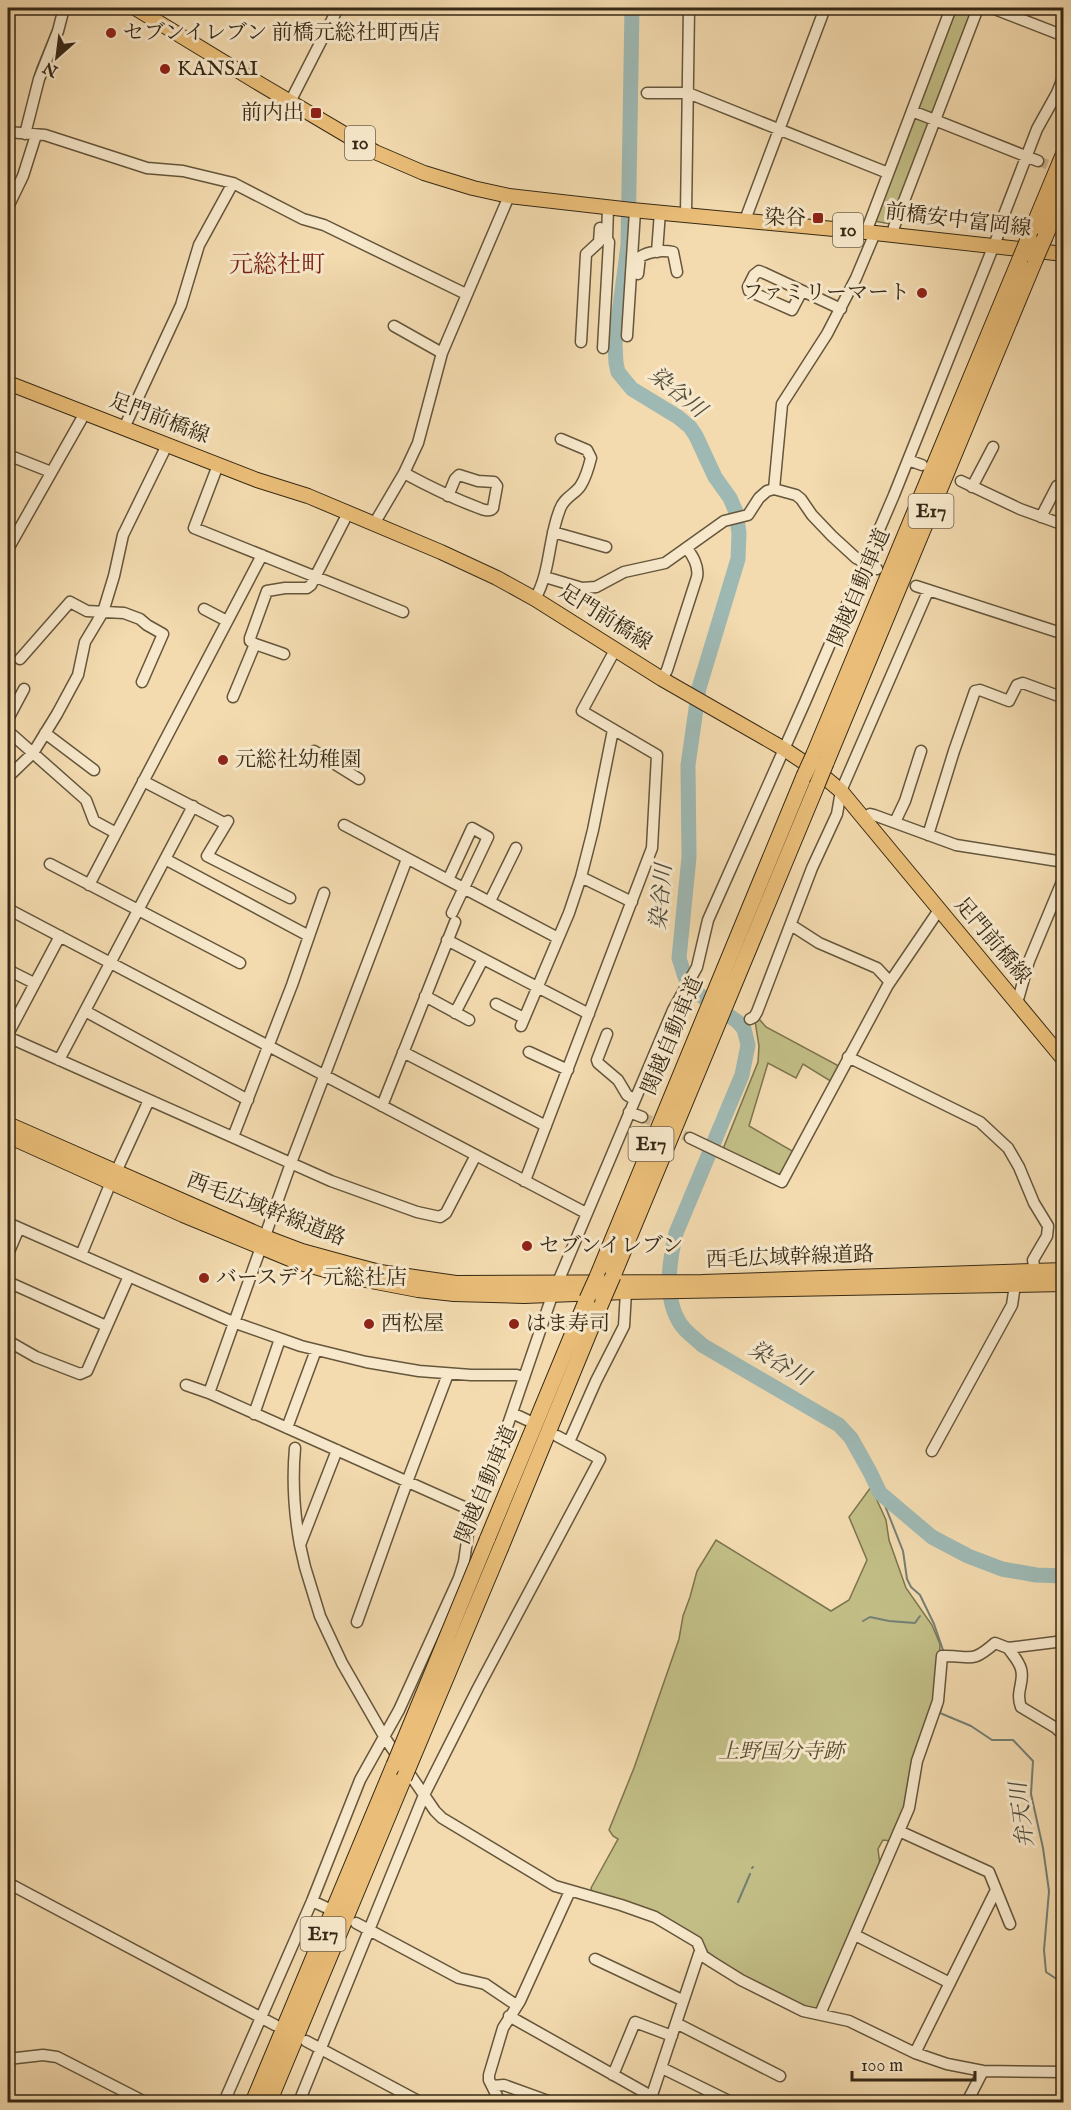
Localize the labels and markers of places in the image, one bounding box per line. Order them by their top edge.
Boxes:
place label: セブンイレブン 前橋元総社町西店 [123,20,440,47]
marker: セブンイレブン 前橋元総社町西店 [104,26,118,40]
place label: KANSAI [177,56,258,83]
marker: KANSAI [158,62,172,76]
place label: 前内出 [241,100,304,127]
marker: 前内出 [309,106,323,120]
place label: 染谷 [764,205,806,232]
marker: 染谷 [811,211,825,225]
place label: ファミリーマート [742,280,910,307]
marker: ファミリーマート [915,286,929,300]
place label: 元総社幼稚園 [235,747,361,774]
marker: 元総社幼稚園 [216,753,230,767]
place label: セブンイレブン [539,1233,683,1260]
marker: セブンイレブン [520,1239,534,1253]
place label: バースデイ 元総社店 [216,1265,407,1292]
marker: バースデイ 元総社店 [197,1271,211,1285]
place label: 西松屋 [381,1311,444,1338]
place label: はま寿司 [526,1311,610,1338]
marker: 西松屋 [362,1317,376,1331]
marker: はま寿司 [507,1317,521,1331]

